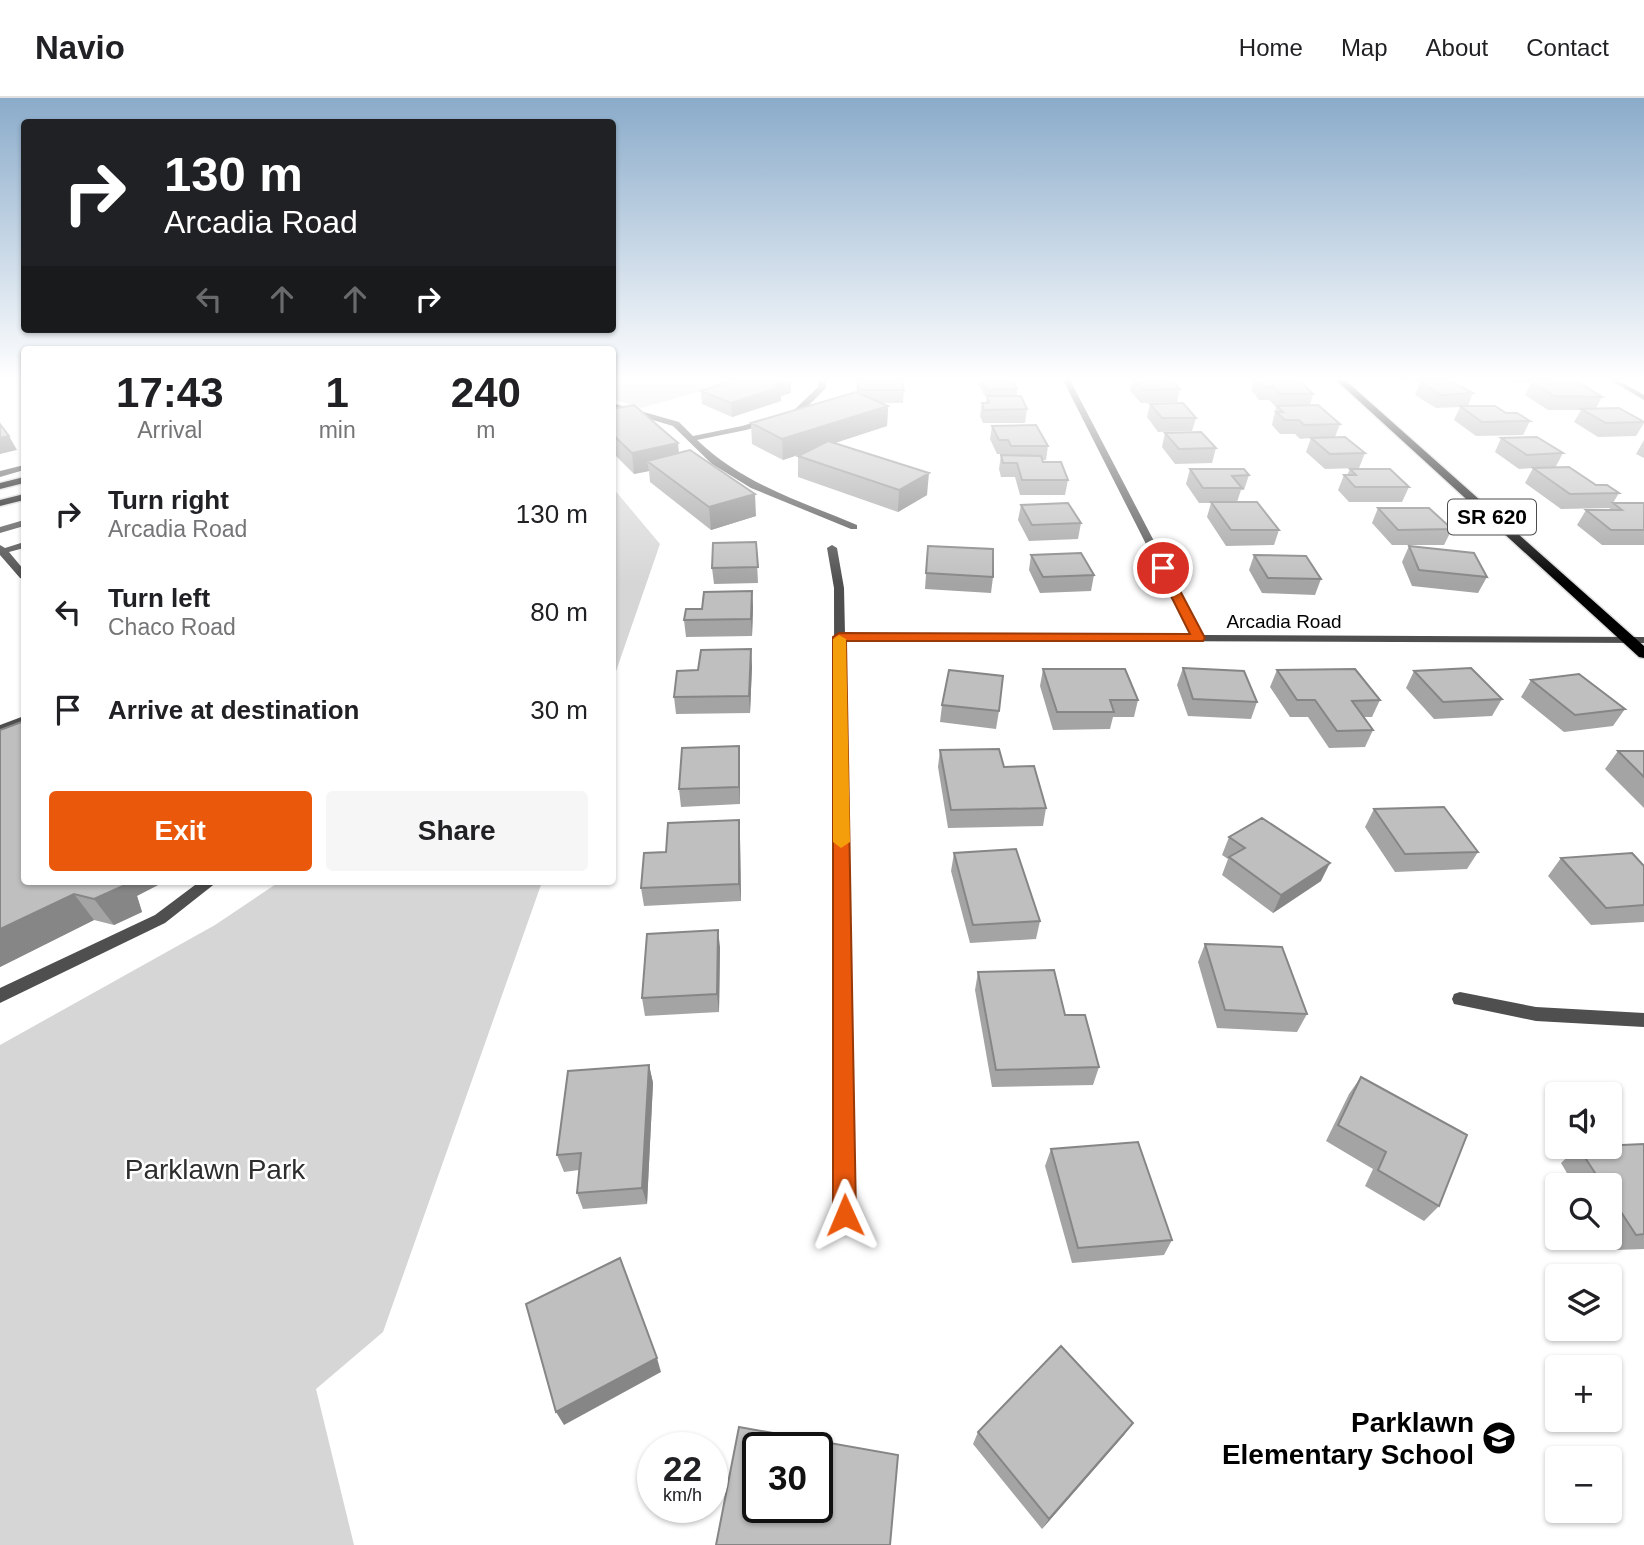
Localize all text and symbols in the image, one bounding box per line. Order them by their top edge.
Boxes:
text: Navio [35,29,125,66]
text: Home [1239,34,1303,61]
text: Map [1341,34,1388,61]
text: About [1426,34,1488,61]
text: Contact [1526,34,1609,61]
icon: right [49,147,140,238]
text: 130 m [164,147,303,201]
text: Arcadia Road [164,204,358,240]
icon: left [190,280,228,318]
icon: ahead [263,280,301,318]
icon: ahead [336,280,374,318]
icon: right [409,280,447,318]
text: 17:43 [116,369,224,416]
text: 1 [325,369,349,416]
text: 240 [451,369,521,416]
text: Arrival [137,417,202,443]
text: min [319,417,356,443]
text: m [476,417,495,443]
text: Turn right [108,485,229,515]
icon: right [49,495,87,533]
text: 130 m [516,499,588,529]
road number: SR 620 [1448,500,1536,534]
text: Arcadia Road [108,516,247,542]
pin [1133,538,1193,598]
icon: arrive [1144,549,1182,587]
text: Turn left [108,583,210,613]
icon: left [49,593,87,631]
text: 80 m [530,597,588,627]
street label: Arcadia Road [1226,611,1342,632]
text: Chaco Road [108,614,236,640]
icon: arrive [49,691,87,729]
text: Arrive at destination [108,695,359,725]
text: 30 m [530,695,588,725]
button: Exit [49,791,312,871]
button: Share [326,791,588,871]
map controls [1545,1082,1622,1523]
button: sound [1545,1082,1622,1159]
park label: Parklawn Park [125,1154,306,1185]
button: search [1545,1173,1622,1250]
position arrow [808,1178,882,1252]
button: layers [1545,1264,1622,1341]
button: + [1545,1355,1622,1432]
place label: Parklawn Elementary School [1222,1407,1474,1470]
school or university icon: Parklawn Elementary School [1480,1419,1518,1457]
speed limit sign: 30 [742,1432,833,1523]
button: − [1545,1446,1622,1523]
text: 22 [663,1449,702,1488]
text: km/h [663,1485,702,1505]

